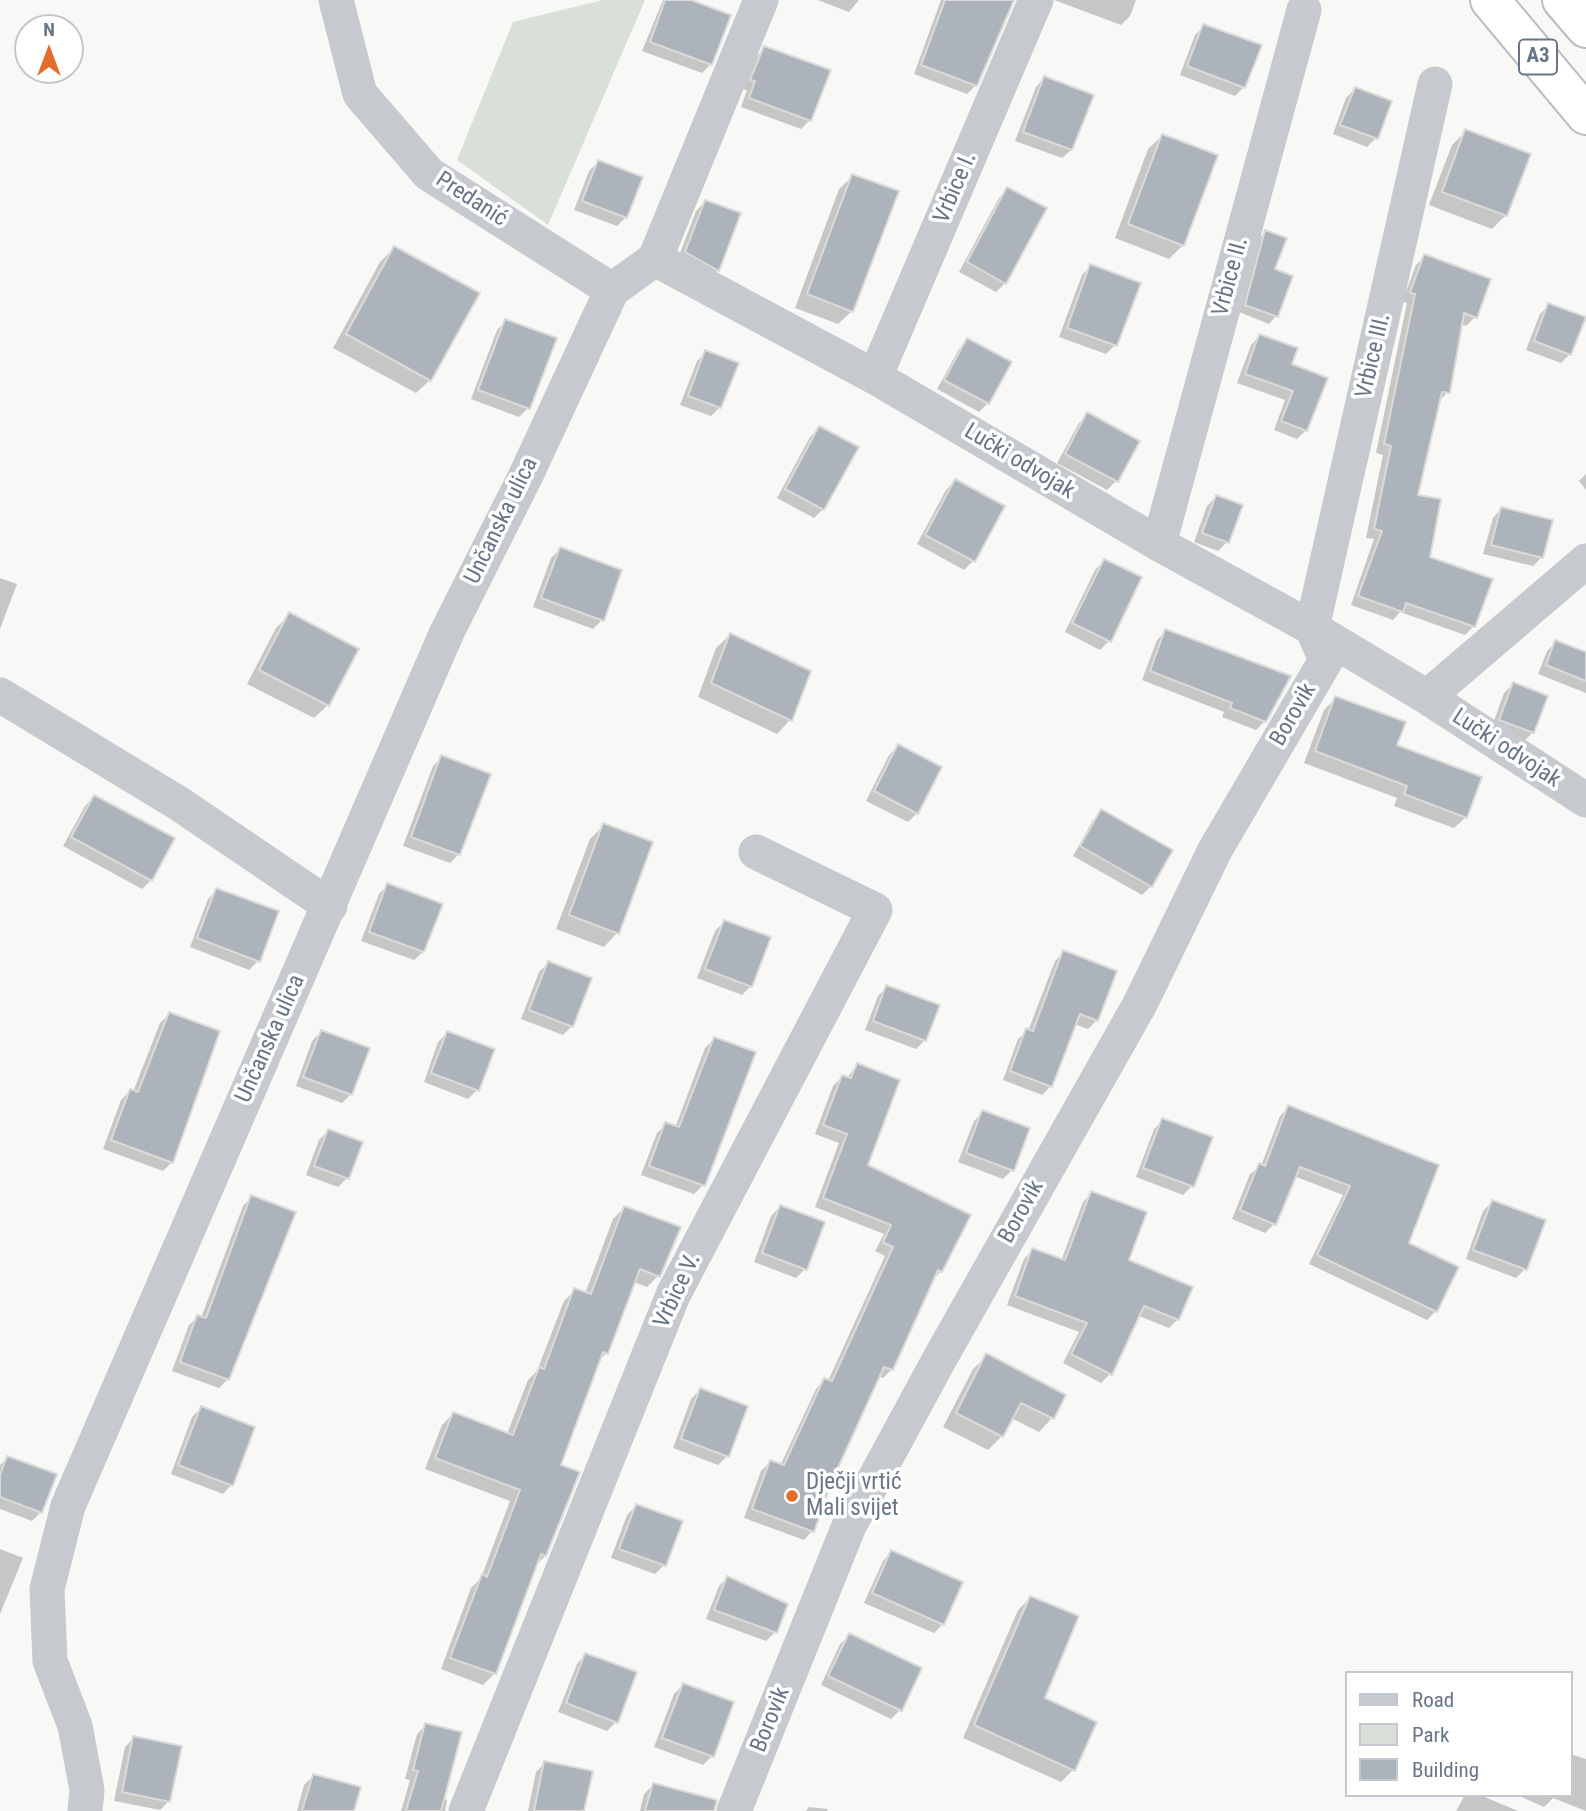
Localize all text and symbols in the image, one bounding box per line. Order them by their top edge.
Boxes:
north arrow [14,14,84,84]
text: N [43,18,55,41]
road number: A3 [1519,40,1557,74]
street label: Vrbice I. [929,148,983,228]
street label: Predanić [430,167,512,233]
street label: Vrbice II. [1207,235,1255,319]
street label: Vrbice III. [1351,311,1397,401]
street label: Lučki odvojak [959,418,1079,506]
street label: Unčanska ulica [460,453,544,589]
street label: Borovik [1265,679,1323,751]
street label: Lučki odvojak [1447,704,1565,794]
street label: Unčanska ulica [230,971,312,1107]
street label: Borovik [994,1176,1050,1248]
street label: Vrbice V. [649,1249,707,1333]
place label: Dječji vrtić Mali svijet [806,1469,902,1523]
marker: Dječji vrtić Mali svijet [784,1488,800,1504]
legend [1344,1671,1572,1797]
street label: Borovik [746,1683,796,1757]
text: Road [1412,1688,1454,1712]
text: Park [1412,1723,1449,1747]
text: Building [1412,1758,1479,1782]

